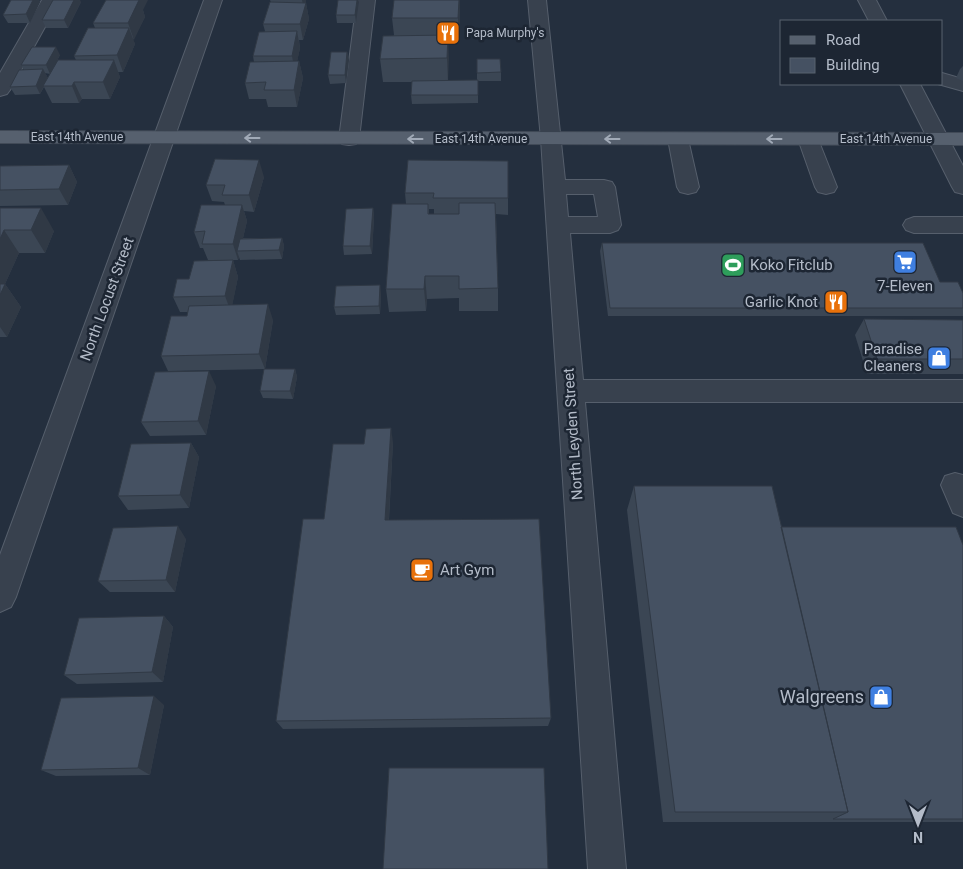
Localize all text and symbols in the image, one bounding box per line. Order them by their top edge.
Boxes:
restaurant icon: Papa Murphy's [435,20,461,46]
legend [780,20,943,85]
place label: Papa Murphy's [466,26,544,40]
text: Road [826,31,860,49]
text: Building [826,56,880,74]
street label: East 14th Avenue [31,130,123,144]
street label: East 14th Avenue [435,132,527,146]
street label: East 14th Avenue [840,132,932,146]
one-way arrow [244,133,260,143]
one-way arrow [407,134,423,144]
one-way arrow [604,134,620,144]
one-way arrow [767,134,783,144]
street label: North Locust Street [76,235,138,363]
supermarket icon: 7-Eleven [892,249,918,275]
sports icon: Koko Fitclub [720,252,746,278]
place label: Koko Fitclub [750,256,833,274]
place label: 7-Eleven [877,277,933,295]
restaurant icon: Garlic Knot [823,289,849,315]
place label: Garlic Knot [745,293,818,311]
place label: Paradise Cleaners [863,340,922,375]
shop icon: Paradise Cleaners [926,345,952,371]
street label: North Leyden Street [559,367,587,501]
cafe icon: Art Gym [409,557,435,583]
place label: Art Gym [440,561,494,579]
shop icon: Walgreens [868,684,894,710]
place label: Walgreens [780,686,864,707]
north arrow [893,799,943,849]
text: N [913,829,923,845]

